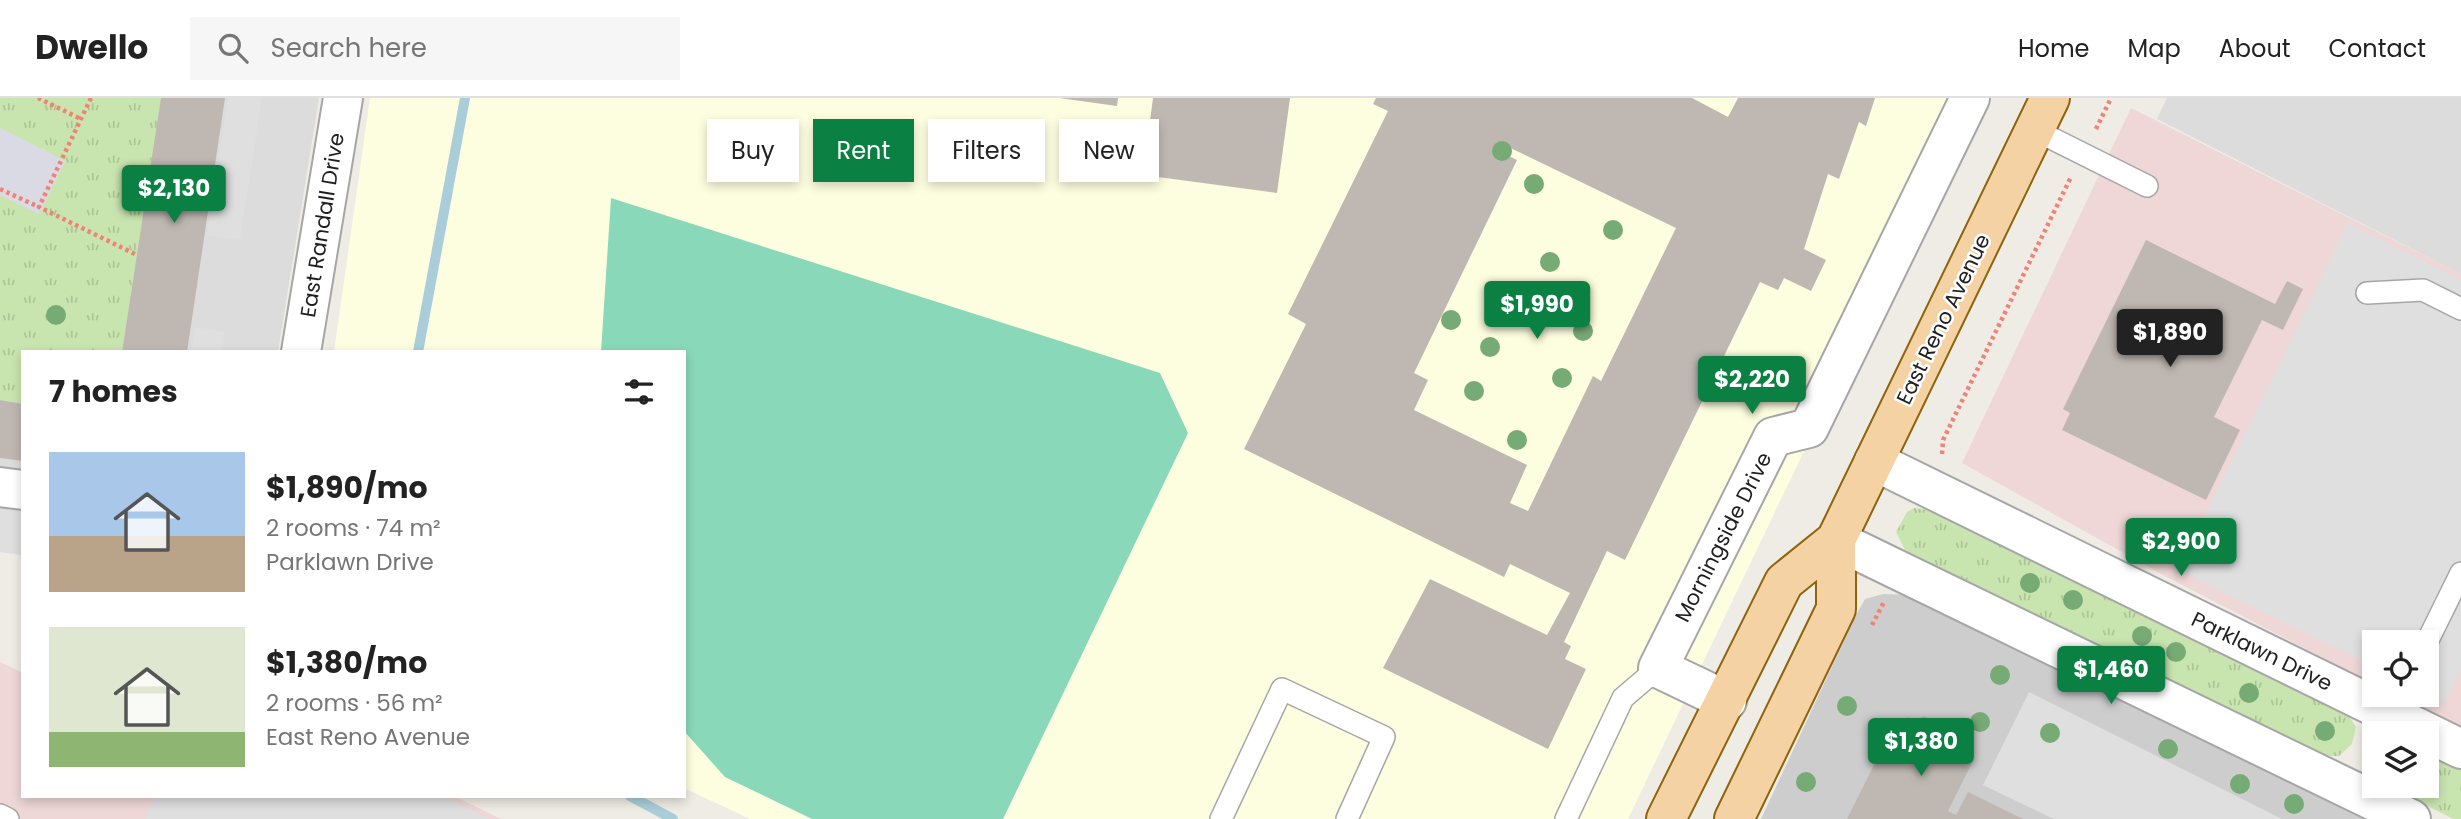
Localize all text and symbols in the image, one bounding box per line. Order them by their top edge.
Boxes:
search box [190,17,680,80]
text: Dwello [35,24,148,71]
icon: search [214,29,252,67]
text: Search here [270,30,427,66]
text: Home [2018,32,2090,65]
text: Map [2128,32,2181,65]
text: About [2219,32,2290,65]
text: Contact [2328,32,2426,65]
chip: Buy [707,119,799,182]
chip: Rent [813,119,914,182]
chip: Filters [928,119,1045,182]
chip: New [1059,119,1159,182]
street label: East Randall Drive [293,131,351,319]
pin: $2,130 [117,166,231,225]
text: $2,130 [138,172,210,204]
street label: East Reno Avenue [1889,229,1997,409]
pin: $1,990 [1480,282,1594,341]
text: $1,990 [1500,288,1574,320]
pin: $1,890 [2113,310,2227,369]
text: $1,890 [2133,316,2207,348]
pin: $2,220 [1695,356,1809,416]
text: $2,220 [1714,363,1790,395]
text: 7 homes [49,370,178,413]
icon: filters [620,373,658,411]
street label: Morningside Drive [1668,447,1778,627]
text: $1,890/mo [266,466,428,509]
icon: home [105,480,189,564]
text: 2 rooms · 74 m² [266,512,441,544]
pin: $2,900 [2124,518,2238,578]
text: $2,900 [2141,525,2221,557]
text: Parklawn Drive [266,546,434,578]
street label: Parklawn Drive [2187,604,2337,698]
map controls [2362,630,2439,798]
button: locate [2362,630,2439,707]
text: $1,380/mo [266,641,427,684]
pin: $1,460 [2054,646,2168,706]
text: $1,460 [2073,653,2149,685]
icon: home [105,655,189,739]
text: 2 rooms · 56 m² [266,687,443,719]
pin: $1,380 [1864,718,1978,778]
text: East Reno Avenue [266,721,470,753]
button: layers [2362,721,2439,798]
text: $1,380 [1884,725,1958,757]

